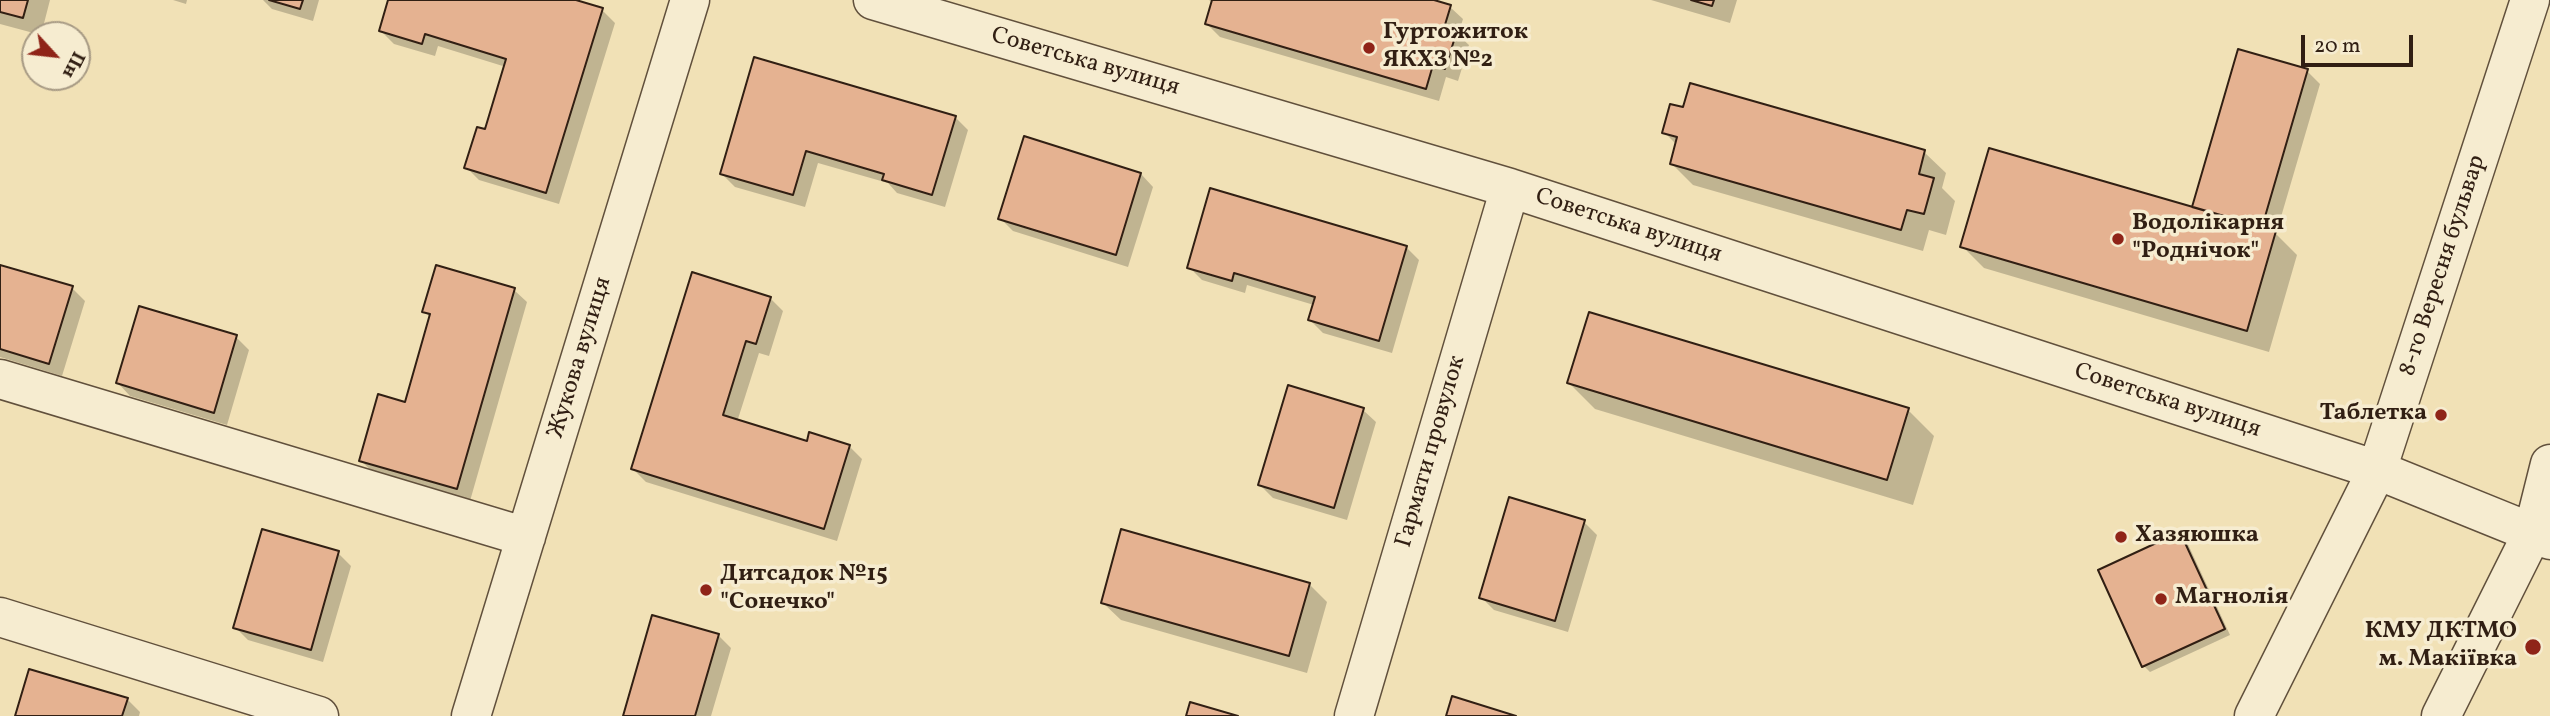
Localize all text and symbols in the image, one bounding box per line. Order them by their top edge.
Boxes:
place label: Гуртожиток ЯКХЗ №2 [1383,20,1528,76]
north arrow [21,21,91,91]
scale bar [2305,21,2417,65]
street label: Советська вулиця [988,22,1182,104]
text: 20 m [2314,32,2360,61]
marker: Гуртожиток ЯКХЗ №2 [1361,40,1377,56]
text: Пн [55,47,91,83]
street label: 8-го Вересня бульвар [2395,152,2493,380]
street label: Советська вулиця [1531,183,1725,271]
place label: Водолікарня "Роднічок" [2132,211,2284,267]
marker: Водолікарня "Роднічок" [2110,231,2126,247]
street label: Жукова вулиця [543,274,619,442]
street label: Гармати провулок [1391,353,1473,551]
street label: Советська вулиця [2070,358,2264,446]
place label: Таблетка [2319,401,2427,429]
marker: Таблетка [2433,407,2449,423]
place label: Хазяюшка [2135,523,2259,551]
marker: Хазяюшка [2113,529,2129,545]
place label: Дитсадок №15 "Сонечко" [720,562,888,618]
marker: Дитсадок №15 "Сонечко" [698,582,714,598]
place label: Магнолія [2175,585,2288,613]
marker: Магнолія [2153,591,2169,607]
place label: КМУ ДКТМО м. Макіївка [2365,619,2517,675]
marker: КМУ ДКТМО м. Макіївка [2523,637,2543,657]

